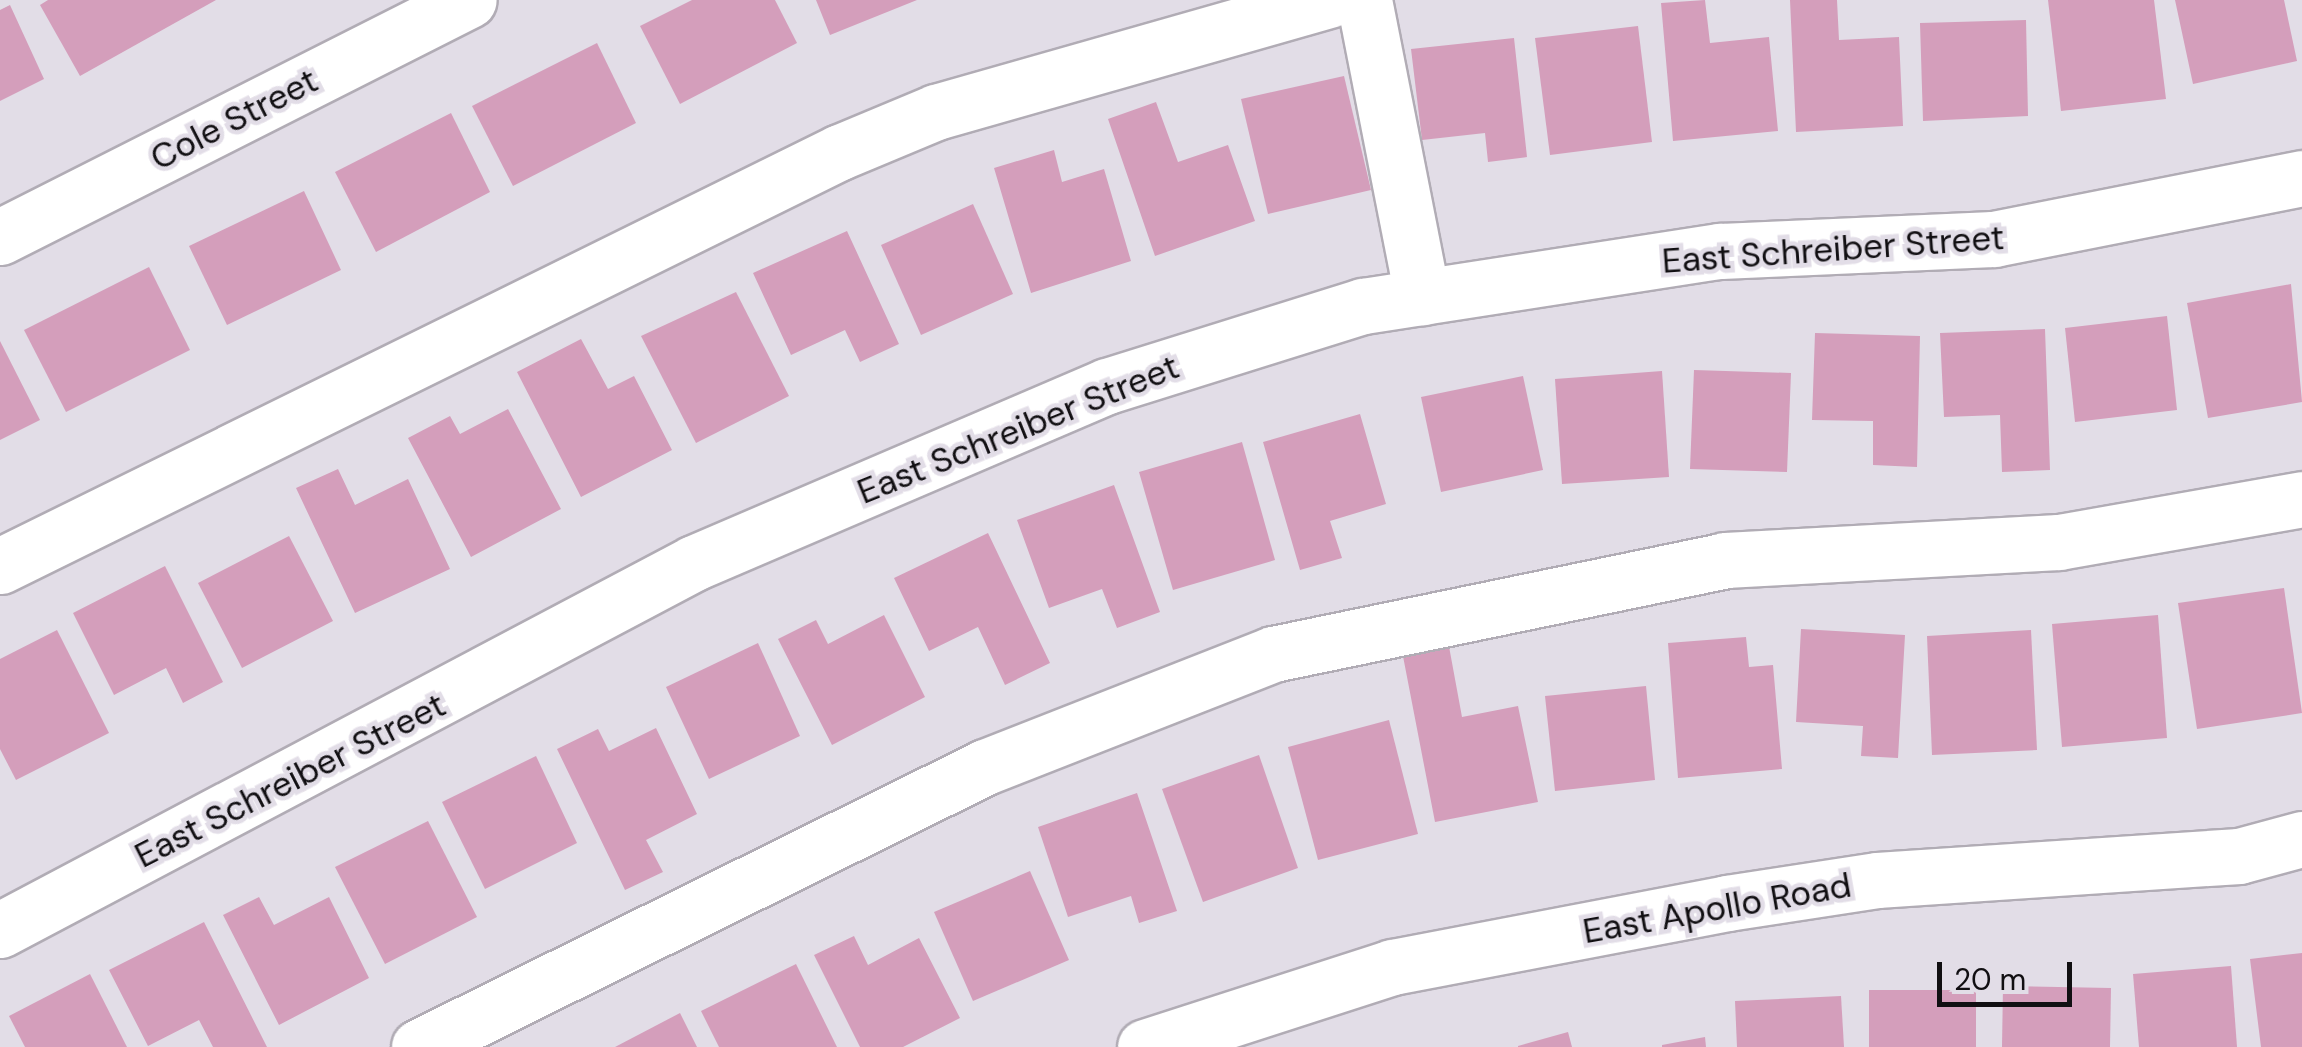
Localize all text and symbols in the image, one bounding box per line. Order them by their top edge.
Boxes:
street label: Cole Street [143,59,325,179]
street label: East Schreiber Street [1661,216,2005,282]
street label: East Schreiber Street [851,345,1185,513]
street label: East Schreiber Street [128,683,452,877]
street label: East Apollo Road [1580,864,1854,952]
scale bar [1942,942,2077,1004]
text: 20 m [1954,960,2026,999]

